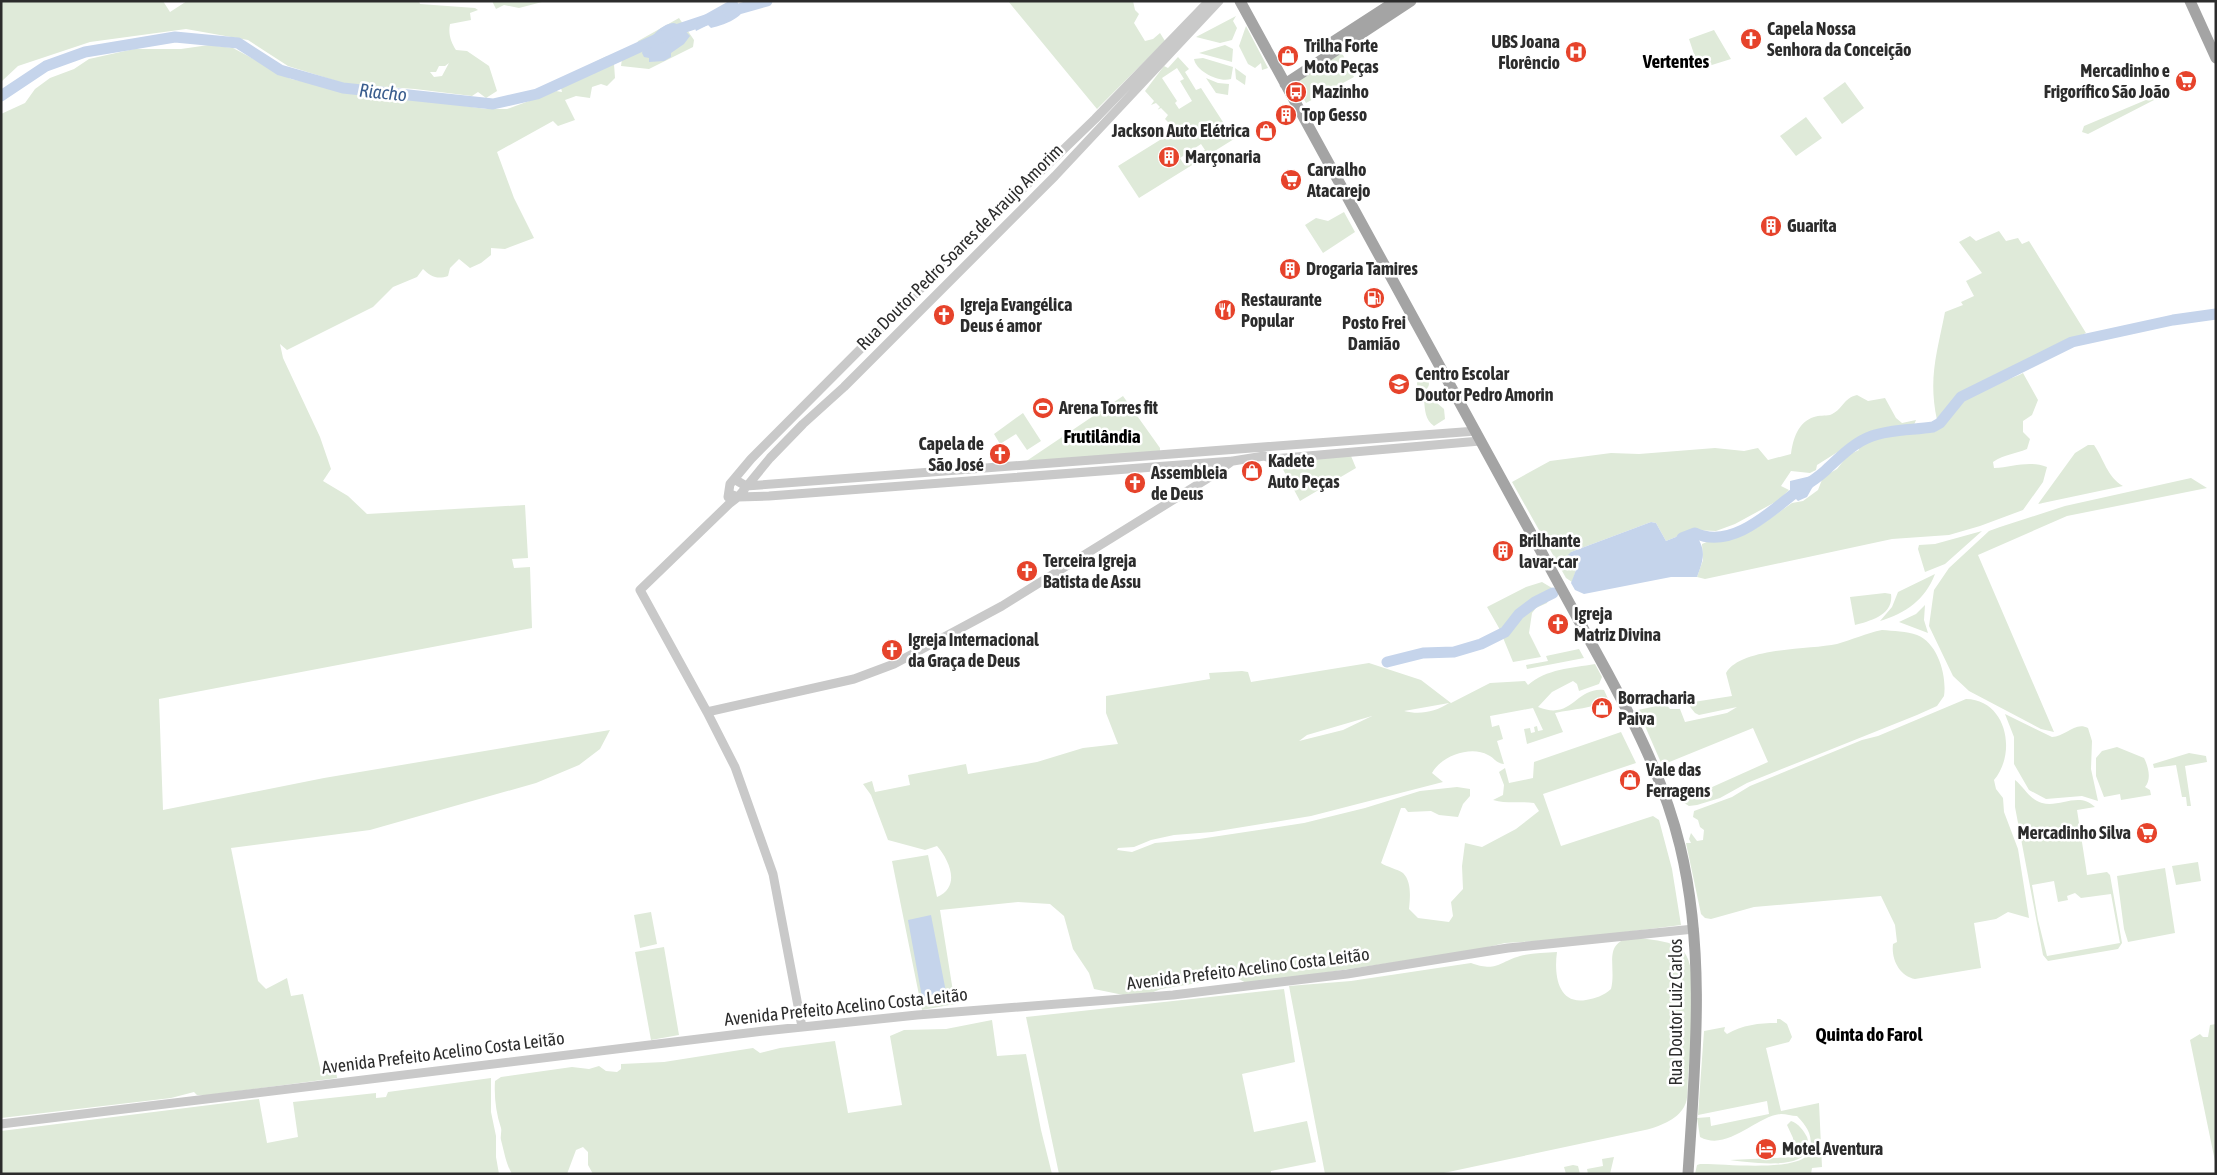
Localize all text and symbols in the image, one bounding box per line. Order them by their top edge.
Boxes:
place label: Capela Nossa Senhora da Conceição [1767,18,1912,60]
church icon: Capela Nossa Senhora da Conceição [1739,27,1763,51]
place label: UBS Joana Florêncio [1491,31,1560,73]
place label: Trilha Forte Moto Peças [1304,35,1379,77]
hospital icon: UBS Joana Florêncio [1564,40,1588,64]
shop icon: Trilha Forte Moto Peças [1276,44,1300,68]
district label: Vertentes [1642,50,1710,72]
place label: Mercadinho e Frigorífico São João [2044,60,2170,102]
supermarket icon: Mercadinho e Frigorífico São João [2174,69,2198,93]
water label: Riacho [358,79,408,105]
bus stop icon: Mazinho [1284,80,1308,104]
place label: Mazinho [1312,81,1369,102]
building icon: Top Gesso [1274,103,1298,127]
place label: Top Gesso [1302,104,1367,125]
shop icon: Jackson Auto Elétrica [1254,119,1278,143]
place label: Jackson Auto Elétrica [1111,120,1250,141]
street label: Rua Doutor Pedro Soares de Araujo Amorim [852,139,1067,354]
building icon: Marçonaria [1157,145,1181,169]
place label: Marçonaria [1185,146,1261,167]
place label: Carvalho Atacarejo [1306,159,1371,201]
supermarket icon: Carvalho Atacarejo [1279,168,1303,192]
building icon: Guarita [1759,214,1783,238]
place label: Guarita [1787,215,1837,236]
building icon: Drogaria Tamires [1278,257,1302,281]
place label: Drogaria Tamires [1306,258,1418,279]
fuel station icon: Posto Frei Damião [1362,286,1386,310]
place label: Restaurante Popular [1241,289,1322,331]
place label: Igreja Evangélica Deus é amor [960,294,1072,336]
restaurant icon: Restaurante Popular [1213,298,1237,322]
church icon: Igreja Evangélica Deus é amor [932,303,956,327]
place label: Posto Frei Damião [1342,312,1406,354]
place label: Centro Escolar Doutor Pedro Amorin [1415,363,1554,405]
school or university icon: Centro Escolar Doutor Pedro Amorin [1387,372,1411,396]
sports icon: Arena Torres fit [1031,396,1055,420]
place label: Arena Torres fit [1058,397,1159,418]
district label: Frutilândia [1063,425,1141,447]
place label: Capela de São José [919,433,984,475]
church icon: Capela de São José [988,442,1012,466]
place label: Kadete Auto Peças [1267,450,1340,492]
shop icon: Kadete Auto Peças [1240,459,1264,483]
place label: Assembleia de Deus [1150,462,1227,504]
church icon: Assembleia de Deus [1123,471,1147,495]
place label: Brilhante lavar-car [1519,530,1581,572]
building icon: Brilhante lavar-car [1491,539,1515,563]
place label: Terceira Igreja Batista de Assu [1043,550,1141,592]
church icon: Terceira Igreja Batista de Assu [1015,559,1039,583]
place label: Igreja Matriz Divina [1574,603,1661,645]
church icon: Igreja Matriz Divina [1546,612,1570,636]
place label: Igreja Internacional da Graça de Deus [908,629,1039,671]
church icon: Igreja Internacional da Graça de Deus [880,638,904,662]
place label: Borracharia Paiva [1618,687,1695,729]
shop icon: Borracharia Paiva [1590,696,1614,720]
place label: Vale das Ferragens [1645,759,1711,801]
shop icon: Vale das Ferragens [1618,768,1642,792]
supermarket icon: Mercadinho Silva [2135,821,2159,845]
place label: Mercadinho Silva [2017,822,2131,843]
street label: Rua Doutor Luiz Carlos [1665,939,1686,1085]
street label: Avenida Prefeito Acelino Costa Leitão [1125,943,1371,994]
street label: Avenida Prefeito Acelino Costa Leitão [723,983,969,1030]
district label: Quinta do Farol [1816,1023,1923,1045]
street label: Avenida Prefeito Acelino Costa Leitão [320,1027,566,1078]
hotel icon: Motel Aventura [1754,1137,1778,1161]
place label: Motel Aventura [1782,1138,1883,1159]

